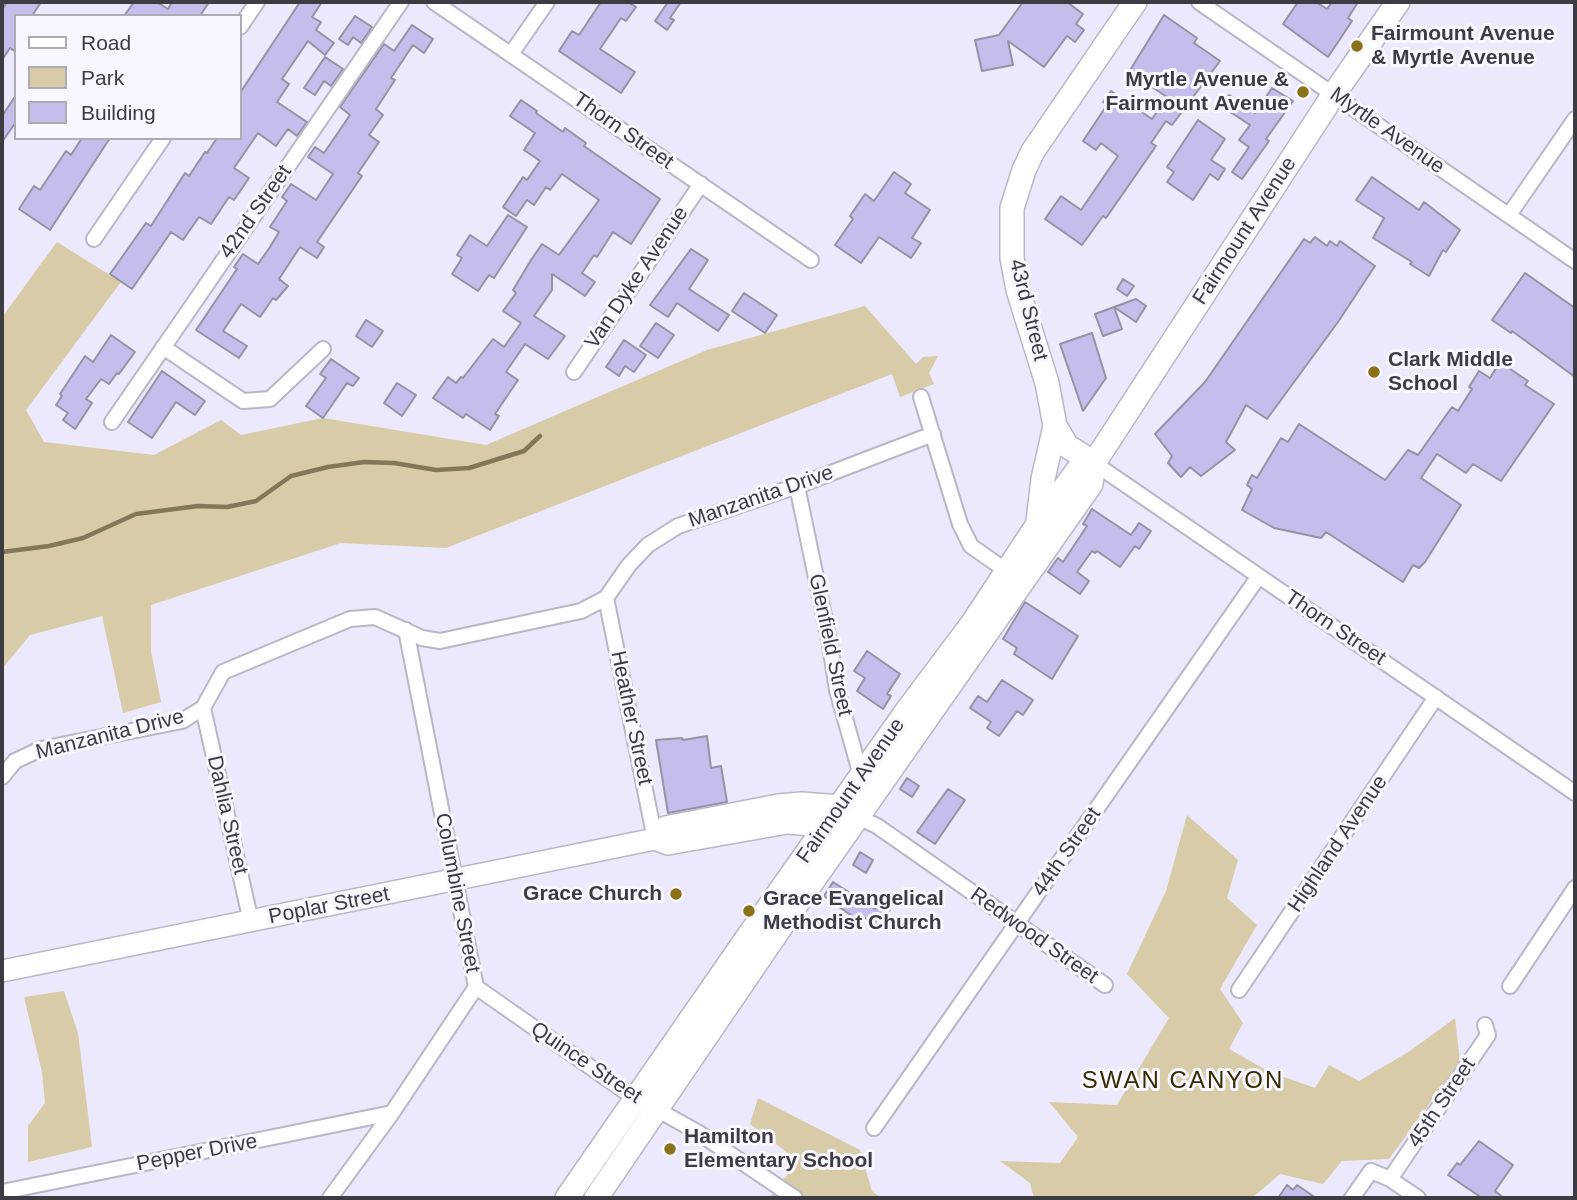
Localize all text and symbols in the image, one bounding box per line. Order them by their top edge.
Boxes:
legend [14,14,242,140]
place label: Fairmount Avenue & Myrtle Avenue [1371,21,1555,71]
text: Road [81,31,131,54]
marker: Fairmount Avenue & Myrtle Avenue [1349,38,1365,54]
text: Park [81,66,124,89]
place label: Myrtle Avenue & Fairmount Avenue [1105,67,1289,117]
street label: Myrtle Avenue [1325,82,1449,180]
marker: Myrtle Avenue & Fairmount Avenue [1295,84,1311,100]
street label: Thorn Street [568,87,678,175]
text: Building [81,101,156,124]
street label: Fairmount Avenue [1188,152,1302,310]
street label: 42nd Street [215,160,297,264]
street label: Van Dyke Avenue [580,202,694,354]
street label: 43rd Street [1003,257,1053,363]
place label: Clark Middle School [1388,347,1513,397]
marker: Clark Middle School [1366,364,1382,380]
street label: Manzanita Drive [685,460,837,534]
street label: Glenfield Street [803,572,857,718]
street label: Thorn Street [1280,585,1390,671]
street label: Heather Street [604,649,658,787]
street label: Manzanita Drive [33,704,187,766]
street label: Fairmount Avenue [792,714,910,868]
street label: Dahlia Street [201,753,253,877]
street label: Highland Avenue [1283,771,1393,917]
street label: 44th Street [1027,803,1107,901]
street label: Columbine Street [429,811,485,975]
place label: Grace Church [523,881,662,907]
street label: Poplar Street [266,882,392,930]
street label: Redwood Street [965,882,1103,990]
marker: Grace Church [668,886,684,902]
place label: Grace Evangelical Methodist Church [763,886,944,936]
marker: Grace Evangelical Methodist Church [741,903,757,919]
street label: Quince Street [526,1017,646,1109]
street label: 45th Street [1403,1053,1481,1153]
district label: SWAN CANYON [1083,1067,1283,1095]
place label: Hamilton Elementary School [684,1124,873,1174]
street label: Pepper Drive [134,1129,260,1177]
marker: Hamilton Elementary School [662,1141,678,1157]

